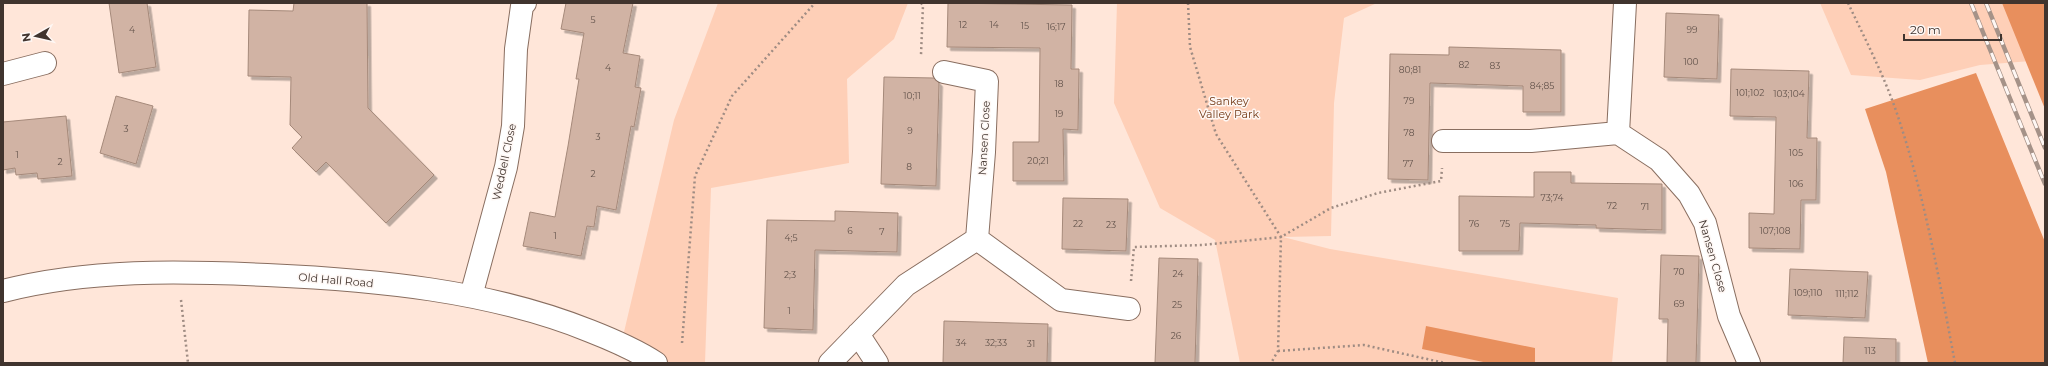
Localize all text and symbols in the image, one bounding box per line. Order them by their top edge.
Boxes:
house number: 5 [590,14,596,25]
north arrow [16,16,56,56]
scale bar [1904,16,2001,42]
house number: 12 [959,19,967,30]
house number: 14 [989,19,999,30]
house number: 15 [1021,20,1029,31]
house number: 16;17 [1046,21,1066,32]
text: 20 m [1910,22,1941,37]
house number: 4 [129,24,135,35]
house number: 99 [1687,24,1698,35]
text: N [19,32,34,43]
house number: 100 [1683,56,1699,67]
house number: 82 [1459,59,1469,70]
house number: 83 [1490,60,1500,71]
house number: 4 [605,62,611,73]
house number: 80;81 [1399,64,1421,75]
house number: 18 [1055,78,1064,89]
house number: 84;85 [1530,80,1554,91]
house number: 101;102 [1736,87,1764,98]
house number: 103;104 [1773,88,1805,99]
house number: 10;11 [903,90,921,101]
park label: Sankey Valley Park [1199,94,1259,121]
house number: 79 [1404,95,1415,106]
street label: Nansen Close [975,100,993,176]
house number: 19 [1055,108,1064,119]
street label: Weddell Close [489,122,519,202]
house number: 3 [123,123,129,134]
house number: 9 [907,125,913,136]
house number: 78 [1404,127,1415,138]
house number: 3 [595,131,601,142]
house number: 105 [1789,147,1803,158]
house number: 1 [15,149,19,160]
house number: 20;21 [1027,155,1049,166]
house number: 2 [57,156,63,167]
house number: 77 [1403,158,1413,169]
house number: 8 [906,161,912,172]
house number: 2 [590,168,596,179]
house number: 106 [1789,178,1804,189]
house number: 73;74 [1541,192,1564,203]
house number: 72 [1607,200,1617,211]
house number: 71 [1641,201,1649,212]
house number: 22 [1073,218,1083,229]
house number: 76 [1469,218,1480,229]
house number: 75 [1500,218,1510,229]
street label: Nansen Close [1696,218,1730,294]
house number: 23 [1106,219,1116,230]
house number: 6 [847,225,853,236]
house number: 107;108 [1759,225,1791,236]
house number: 7 [879,226,885,237]
house number: 1 [553,230,557,241]
house number: 4;5 [784,232,798,243]
house number: 70 [1673,266,1685,277]
house number: 24 [1173,268,1183,279]
house number: 2;3 [784,269,796,280]
street label: Old Hall Road [298,270,374,290]
house number: 109;110 [1793,287,1823,298]
house number: 111;112 [1835,288,1859,299]
house number: 69 [1674,298,1685,309]
house number: 25 [1172,299,1182,310]
house number: 1 [787,305,791,316]
house number: 26 [1171,330,1182,341]
house number: 34 [955,337,967,348]
house number: 32;33 [985,337,1007,348]
house number: 31 [1027,338,1035,349]
house number: 113 [1864,345,1876,356]

